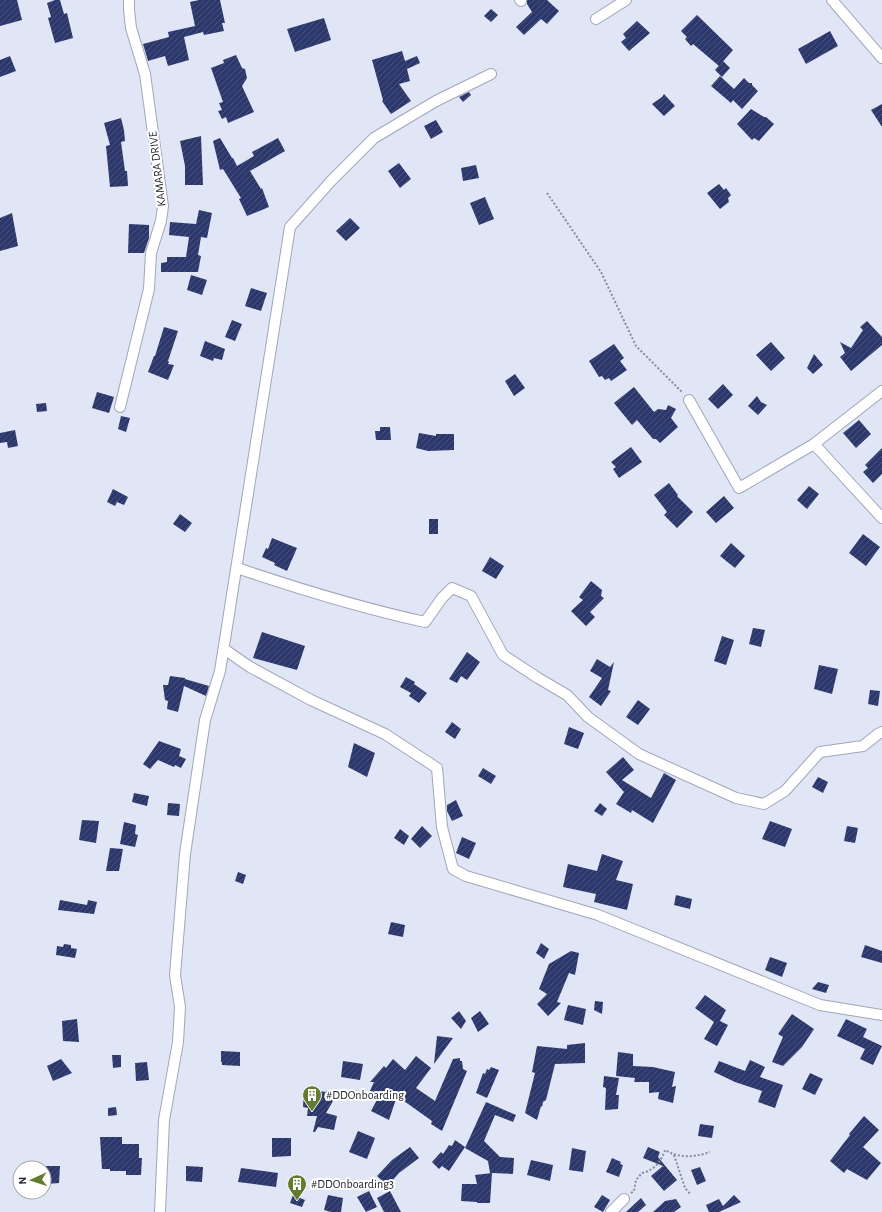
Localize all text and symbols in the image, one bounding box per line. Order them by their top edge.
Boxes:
street label: KAMARA DRIVE [146,131,168,207]
building icon: #DDOnboarding [301,1084,323,1112]
place label: #DDOnboarding [326,1089,404,1101]
north arrow [12,1160,52,1200]
building icon: #DDOnboarding3 [286,1173,308,1201]
text: N [17,1176,28,1185]
place label: #DDOnboarding3 [311,1178,394,1190]

